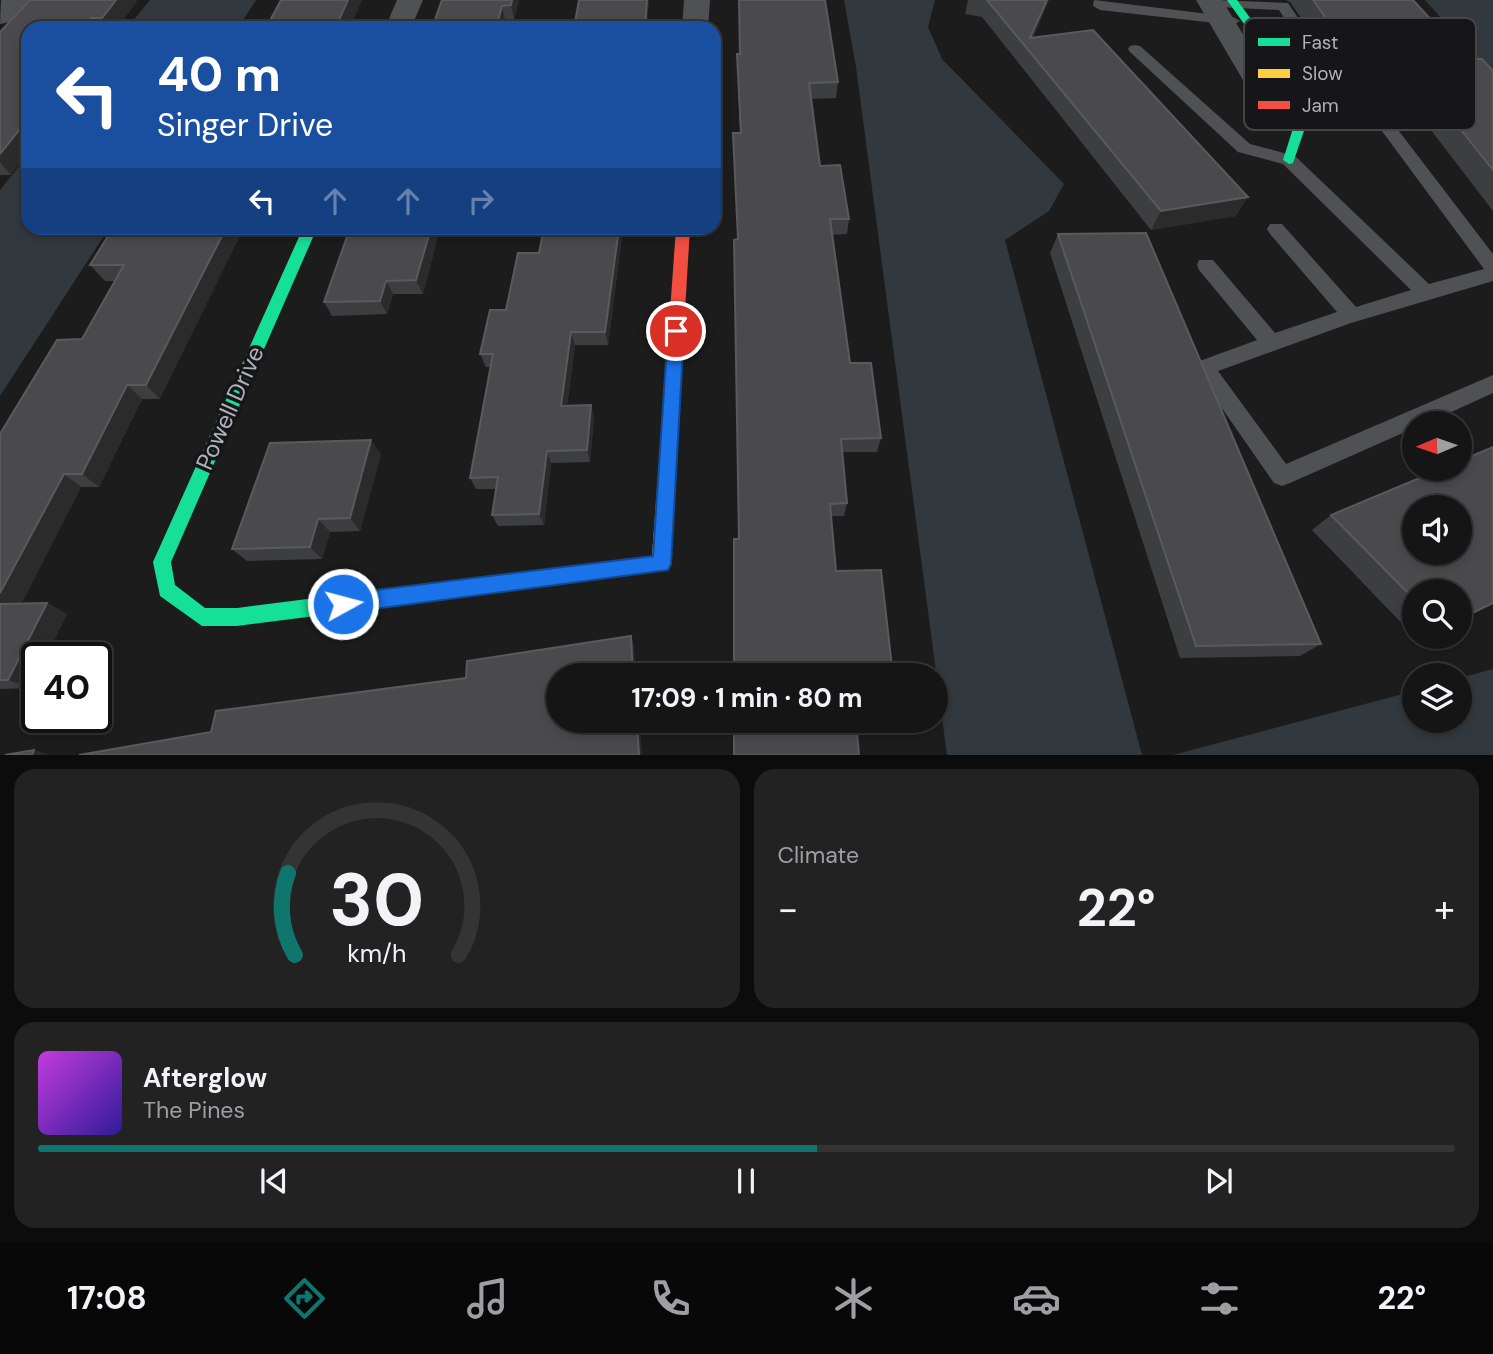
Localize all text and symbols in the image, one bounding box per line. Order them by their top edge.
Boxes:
legend [1244,18,1476,130]
text: Fast [1302,30,1338,55]
text: 40 m [157,42,281,106]
icon: left [42,49,133,140]
text: Slow [1302,61,1343,86]
text: Jam [1302,93,1339,118]
text: Singer Drive [157,104,333,146]
icon: left [243,182,281,220]
icon: ahead [316,182,354,220]
icon: ahead [389,182,427,220]
icon: right [462,182,500,220]
pin [646,301,706,361]
icon: arrive [657,312,695,350]
street label: Powell Drive [188,341,271,475]
north arrow [1402,411,1472,481]
map controls [1402,411,1472,733]
button: sound [1402,495,1472,565]
position arrow [306,567,380,641]
button: search [1402,579,1472,649]
speed limit sign: 40 [21,642,112,733]
button: layers [1402,663,1472,733]
text: 17:09 · 1 min · 80 m [632,681,862,715]
text: Climate [778,840,859,870]
text: 30 [329,853,424,948]
text: 22° [1077,874,1156,942]
text: − [778,884,798,934]
text: + [1434,884,1455,934]
text: km/h [347,936,406,969]
text: Afterglow [143,1061,267,1095]
text: The Pines [143,1095,245,1125]
icon: previous [255,1162,293,1200]
icon: pause [727,1162,765,1200]
icon: next [1200,1162,1238,1200]
icon: directions [280,1274,329,1323]
icon: music [463,1274,512,1323]
icon: phone [646,1274,695,1323]
icon: climate [829,1274,878,1323]
icon: car [1012,1274,1061,1323]
icon: filters [1195,1274,1244,1323]
text: 17:08 [67,1277,147,1319]
text: 22° [1377,1277,1426,1319]

